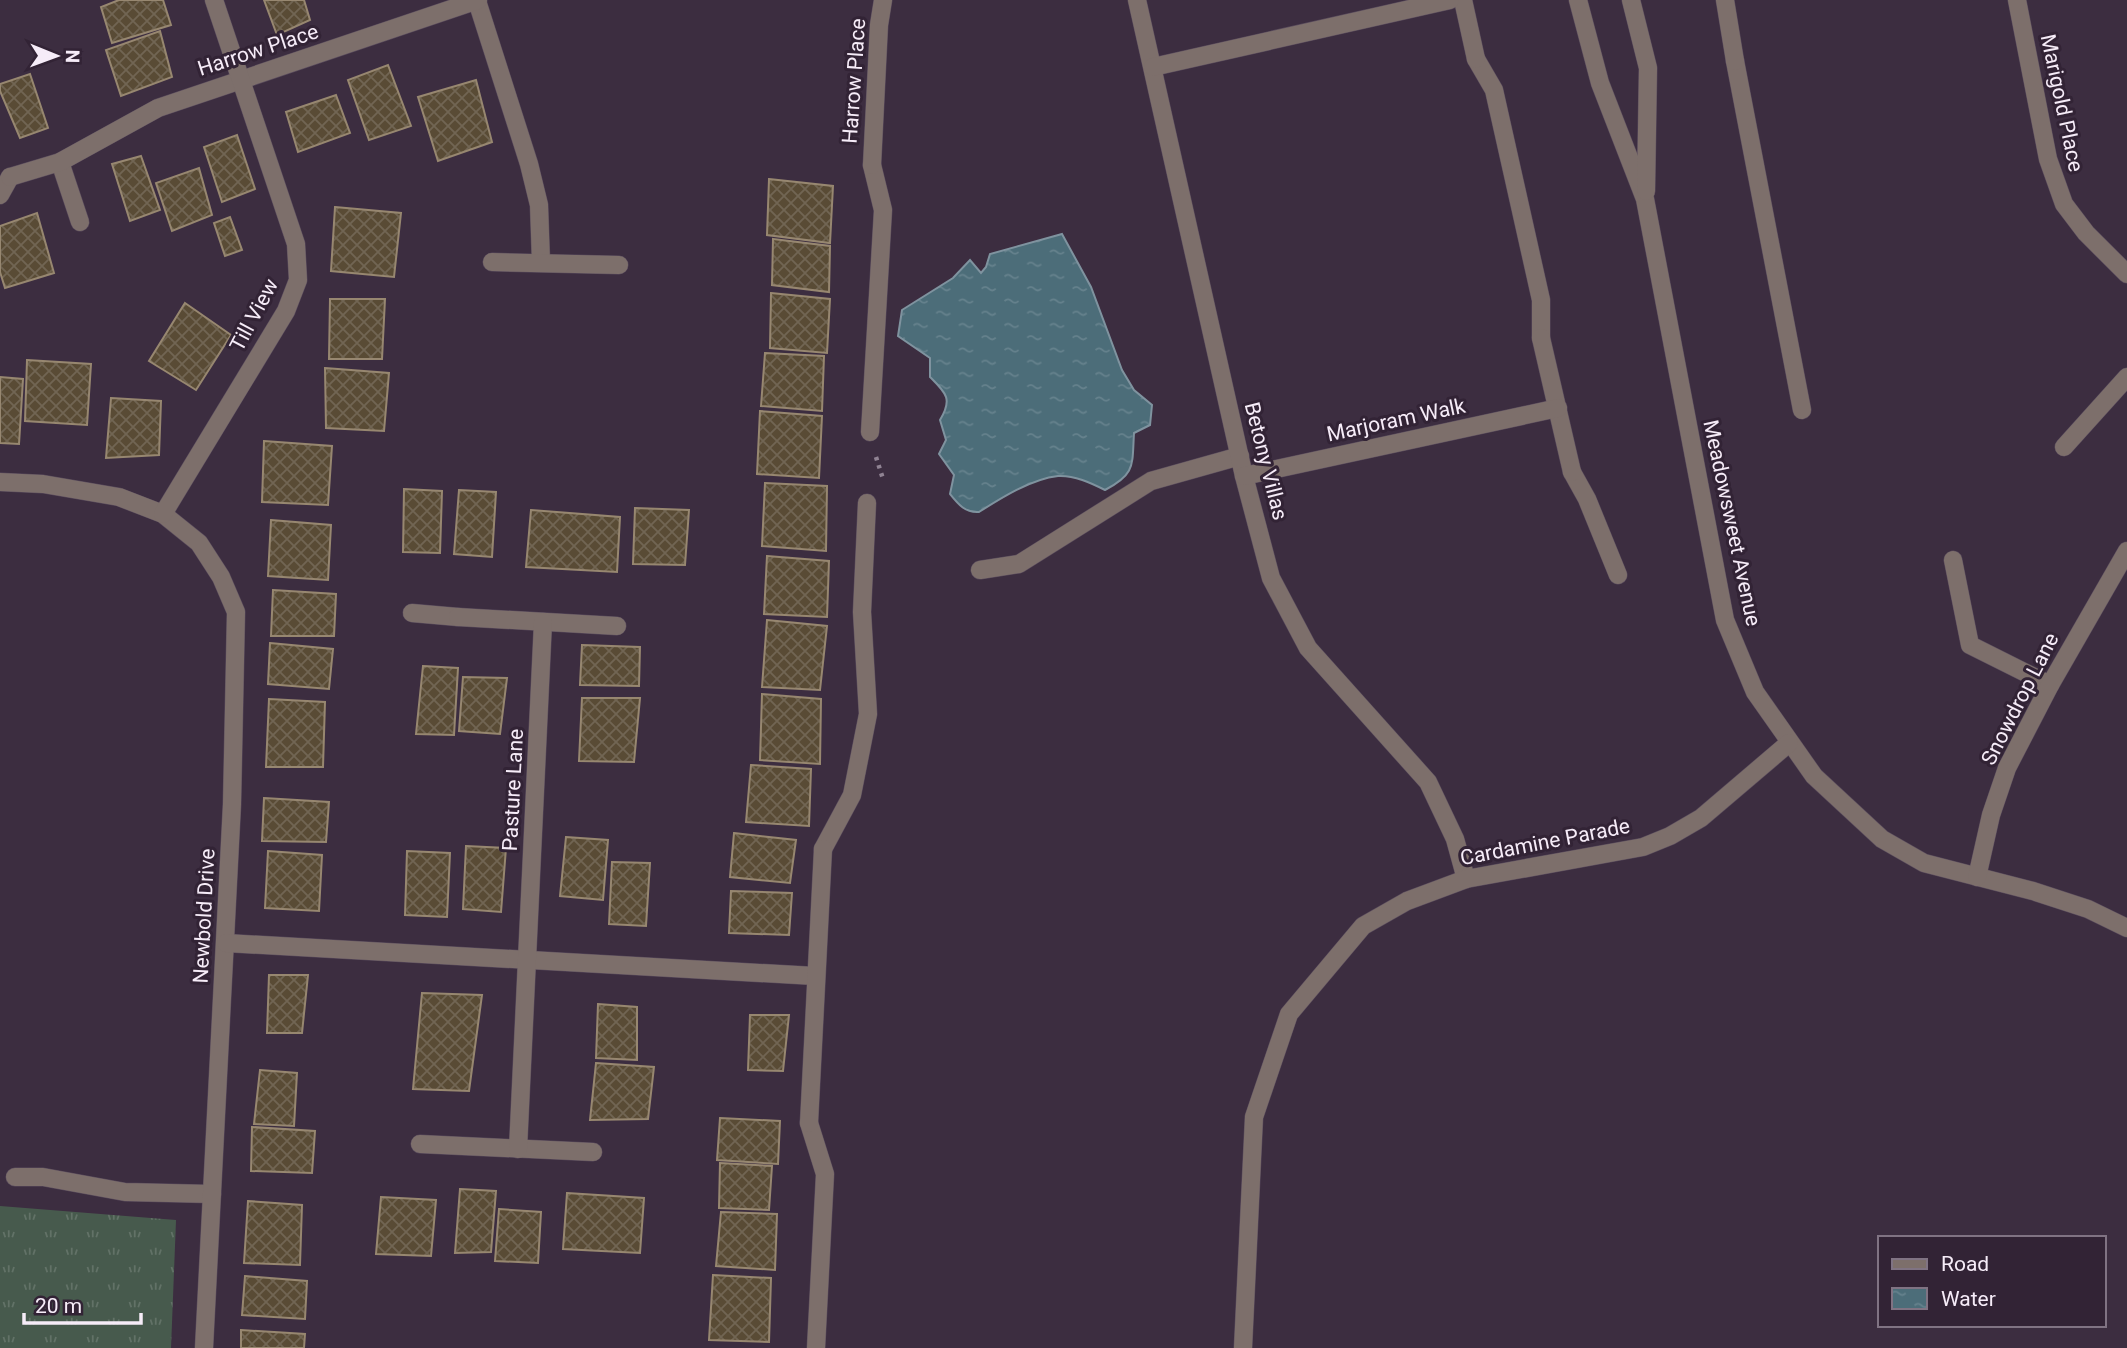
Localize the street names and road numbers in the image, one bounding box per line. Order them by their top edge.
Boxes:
street label: Harrow Place [838,18,870,144]
street label: Harrow Place [195,19,321,81]
street label: Marigold Place [2036,32,2088,174]
street label: Till View [225,275,283,355]
street label: Marjoram Walk [1324,394,1468,446]
street label: Betony Villas [1240,400,1292,522]
street label: Meadowsweet Avenue [1698,418,1766,628]
street label: Snowdrop Lane [1976,629,2064,769]
street label: Pasture Lane [498,728,528,852]
street label: Cardamine Parade [1458,814,1632,870]
street label: Newbold Drive [188,848,220,984]

